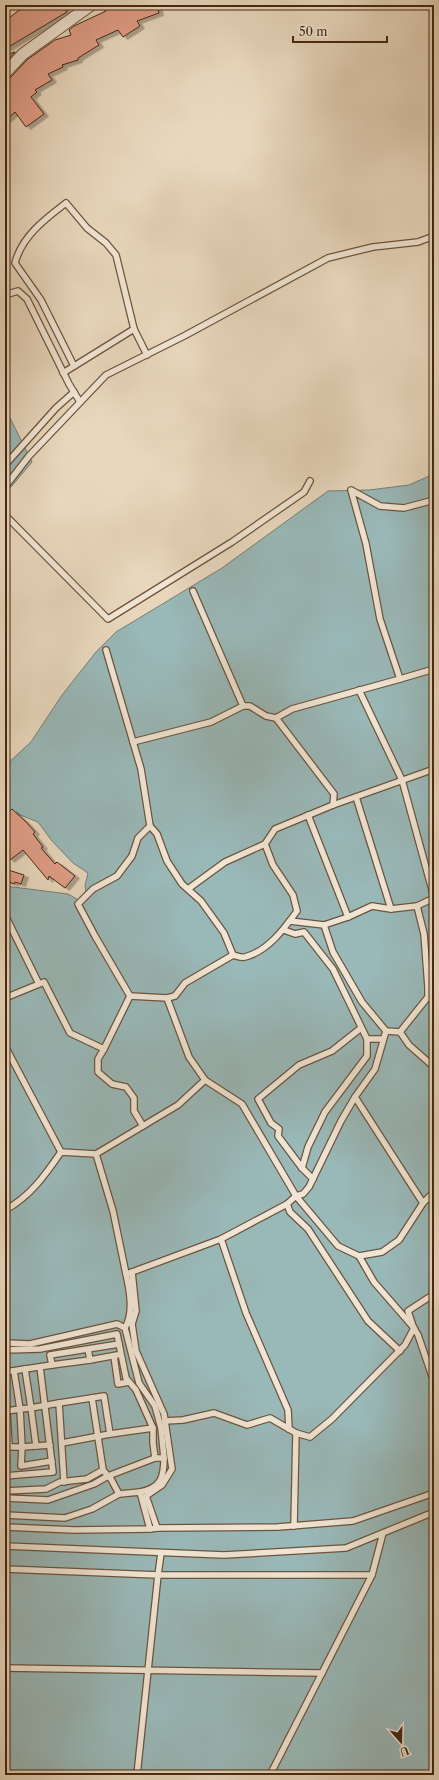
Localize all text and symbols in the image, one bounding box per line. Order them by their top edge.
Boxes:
scale bar [293,18,387,44]
text: 50 m [299,24,328,39]
north arrow [381,1722,421,1762]
text: U [398,1743,411,1760]

